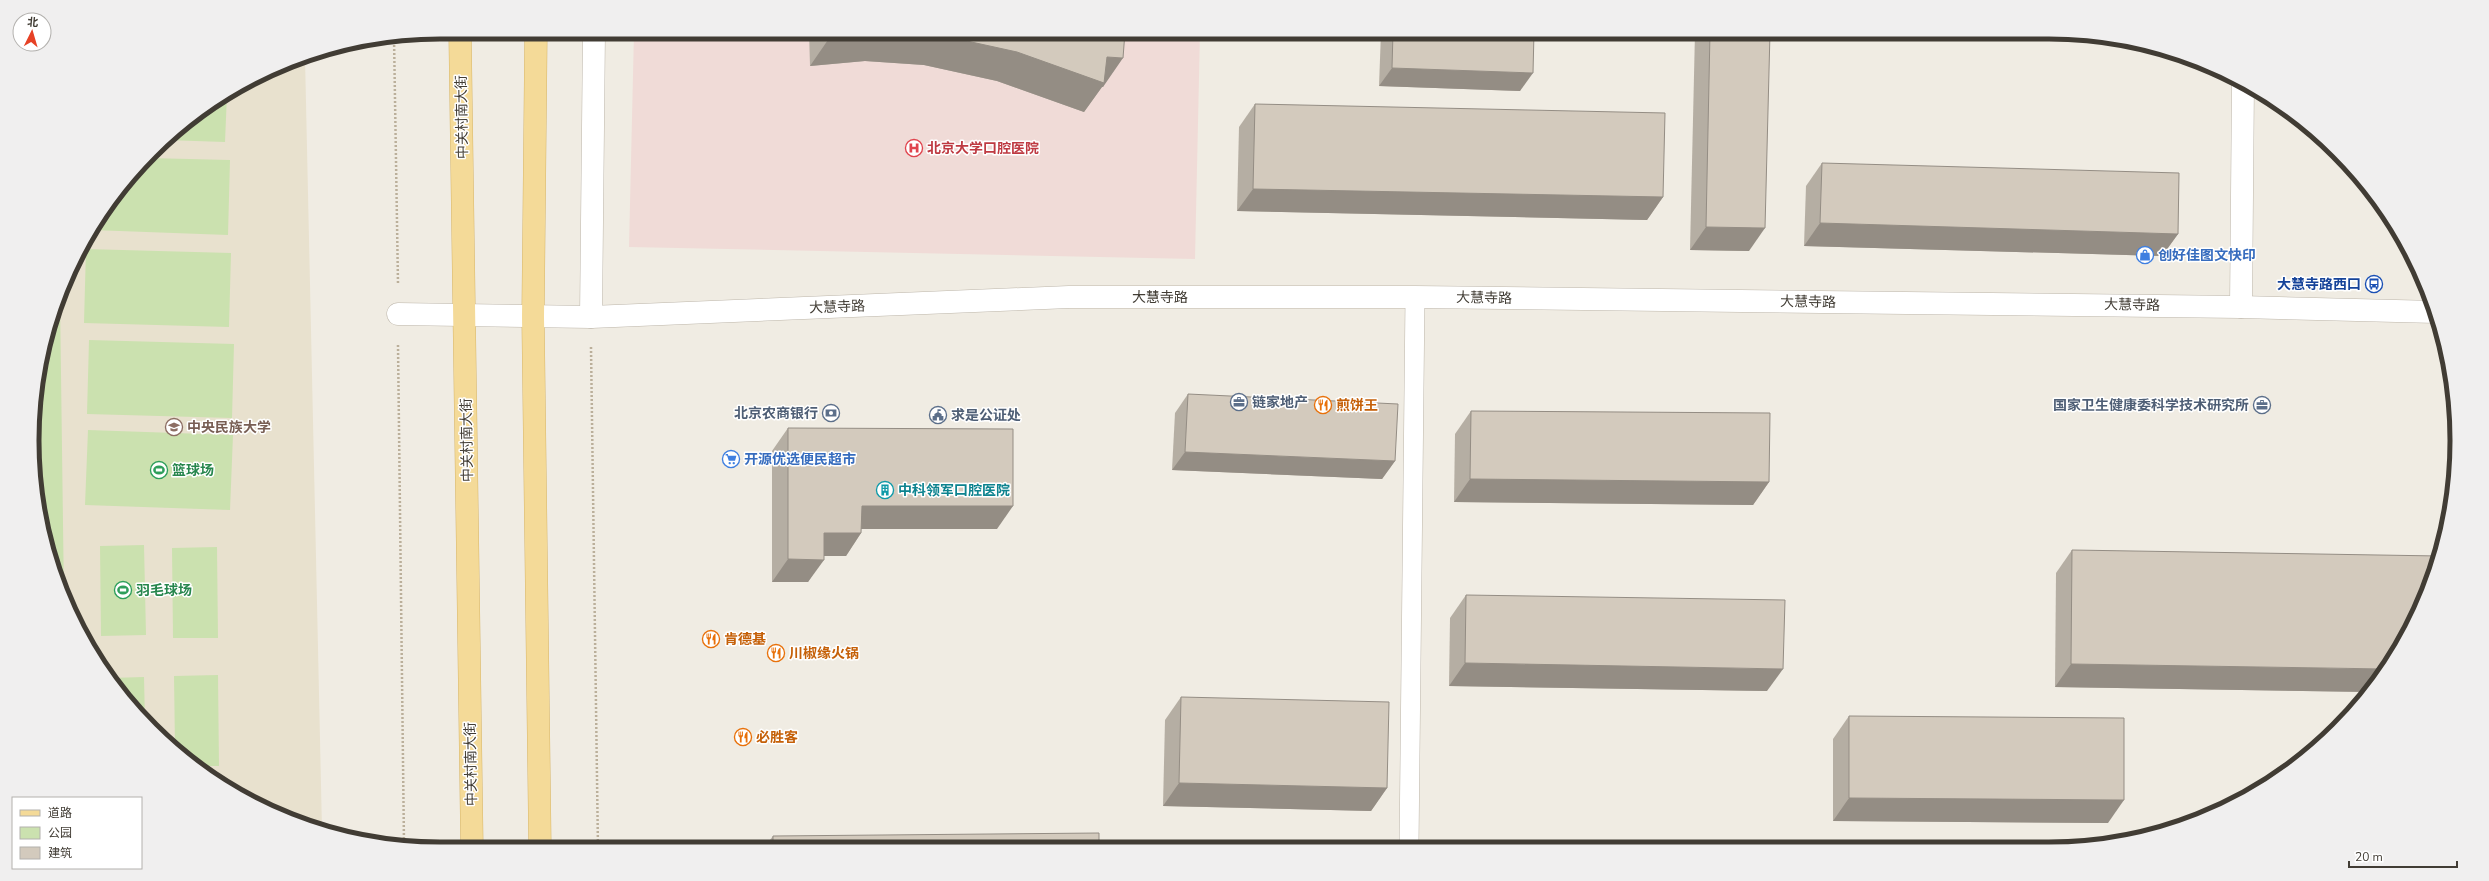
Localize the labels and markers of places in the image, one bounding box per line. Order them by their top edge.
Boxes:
hospital icon: 北京大学口腔医院 [904,138,924,158]
place label: 北京大学口腔医院 [927,139,1039,158]
shop icon: 创好佳图文快印 [2135,245,2155,265]
place label: 创好佳图文快印 [2158,246,2256,265]
bus stop icon: 大慧寺路西口 [2364,274,2384,294]
place label: 大慧寺路西口 [2277,275,2361,294]
office icon: 链家地产 [1229,392,1249,412]
place label: 链家地产 [1252,393,1308,412]
restaurant icon: 煎饼王 [1313,395,1333,415]
office icon: 国家卫生健康委科学技术研究所 [2252,395,2272,415]
place label: 煎饼王 [1336,396,1378,415]
place label: 国家卫生健康委科学技术研究所 [2053,396,2249,415]
bank icon: 北京农商银行 [821,403,841,423]
place label: 北京农商银行 [734,404,818,423]
public building icon: 求是公证处 [928,405,948,425]
place label: 求是公证处 [951,406,1021,425]
school or university icon: 中央民族大学 [164,417,184,437]
place label: 中央民族大学 [187,418,271,437]
supermarket icon: 开源优选便民超市 [721,449,741,469]
place label: 开源优选便民超市 [744,450,856,469]
sports icon: 篮球场 [149,460,169,480]
place label: 篮球场 [172,461,214,480]
building icon: 中科领军口腔医院 [875,480,895,500]
place label: 中科领军口腔医院 [898,481,1010,500]
sports icon: 羽毛球场 [113,580,133,600]
place label: 羽毛球场 [136,581,192,600]
restaurant icon: 肯德基 [701,629,721,649]
place label: 肯德基 [724,630,766,649]
restaurant icon: 川椒缘火锅 [766,643,786,663]
place label: 川椒缘火锅 [789,644,859,663]
restaurant icon: 必胜客 [733,727,753,747]
place label: 必胜客 [756,728,798,747]

